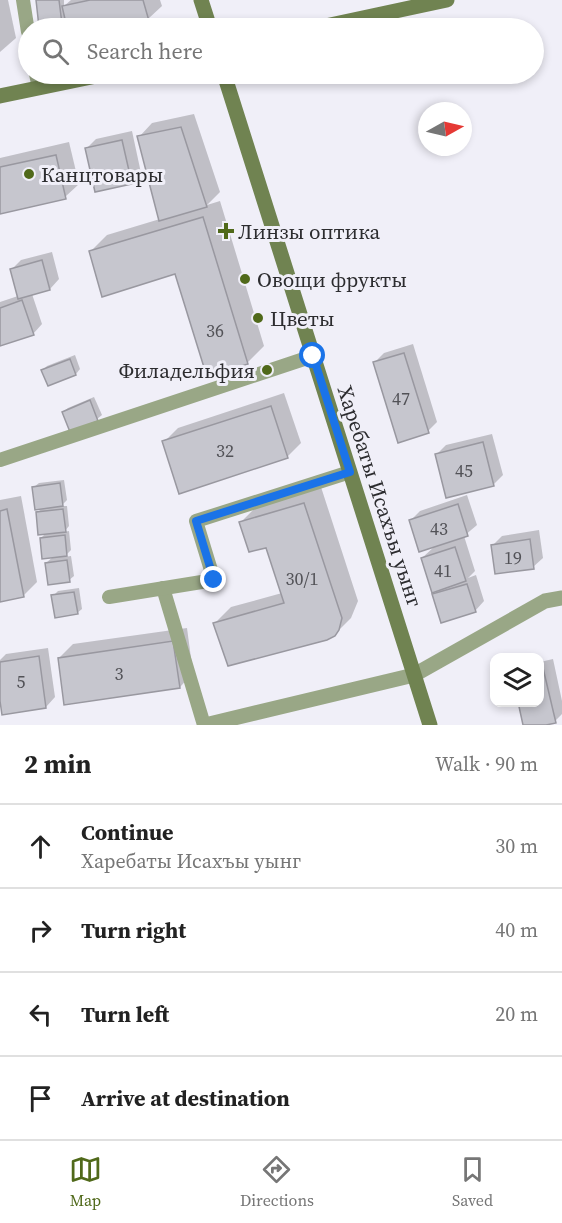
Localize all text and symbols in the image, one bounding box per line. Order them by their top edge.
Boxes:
search box [18,18,544,84]
icon: search [39,35,72,68]
text: Search here [87,36,203,66]
north arrow [418,102,472,156]
place label: Канцтовары [41,160,163,189]
marker: Канцтовары [22,167,36,181]
place label: Линзы оптика [238,217,380,246]
marker: Линзы оптика [219,224,233,238]
place label: Овощи фрукты [257,265,407,294]
marker: Овощи фрукты [238,272,252,286]
place label: Цветы [270,304,335,333]
marker: Цветы [251,311,265,325]
house number: 36 [206,318,224,343]
route start [299,342,325,368]
place label: Филадельфия [119,356,255,385]
marker: Филадельфия [260,363,274,377]
street label: Харебаты Исахъы уынг [331,382,429,610]
house number: 47 [392,386,410,411]
house number: 32 [216,438,234,463]
house number: 45 [455,458,473,483]
house number: 43 [430,516,448,541]
house number: 19 [504,545,522,570]
house number: 41 [434,558,452,583]
route end [200,566,226,592]
house number: 30/1 [286,566,318,591]
map controls [490,653,544,707]
button: layers [490,653,544,707]
house number: 3 [115,661,124,686]
house number: 5 [17,669,26,694]
text: 2 min [24,746,91,782]
text: Walk · 90 m [435,750,538,778]
text: Continue [81,817,174,847]
icon: ahead [24,830,57,863]
text: 30 m [495,832,538,860]
text: Харебаты Исахъы уынг [81,847,301,875]
icon: right [24,914,57,947]
text: Turn right [81,915,186,945]
text: 40 m [495,916,538,944]
icon: left [24,998,57,1031]
text: Turn left [81,999,169,1029]
text: 20 m [495,1000,538,1028]
icon: arrive [24,1082,57,1115]
text: Arrive at destination [81,1083,290,1113]
tab: Map [69,1153,102,1211]
tab: Directions [240,1153,314,1211]
tab: Saved [452,1153,493,1211]

